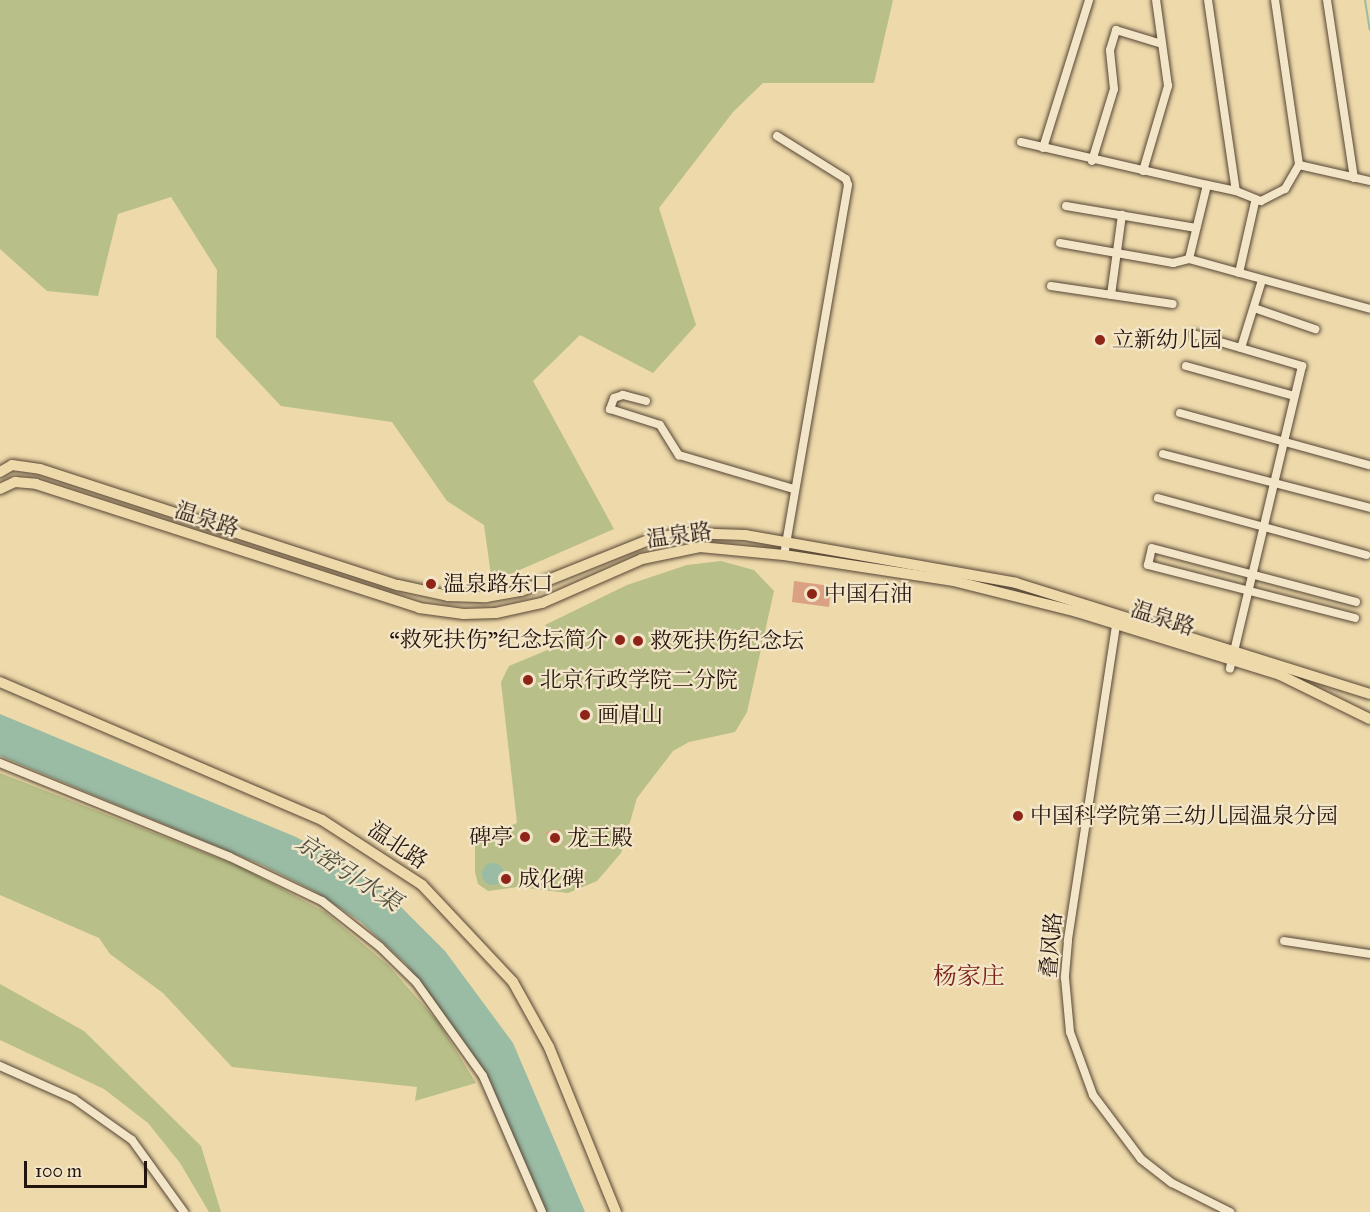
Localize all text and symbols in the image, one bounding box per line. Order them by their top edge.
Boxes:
place label: 立新幼儿园 [1112,327,1222,353]
marker: 立新幼儿园 [1093,333,1107,347]
street label: 温泉路 [172,496,242,542]
street label: 温泉路 [644,517,714,553]
place label: 温泉路东口 [443,571,553,597]
marker: 温泉路东口 [424,577,438,591]
place label: 中国石油 [824,581,912,607]
marker: 中国石油 [805,587,819,601]
street label: 温泉路 [1128,595,1198,641]
place label: “救死扶伤”纪念坛简介 [390,627,608,653]
place label: 救死扶伤纪念坛 [650,628,804,654]
marker: “救死扶伤”纪念坛简介 [613,633,627,647]
marker: 救死扶伤纪念坛 [631,634,645,648]
place label: 北京行政学院二分院 [540,667,738,693]
marker: 北京行政学院二分院 [521,673,535,687]
place label: 画眉山 [597,702,663,728]
marker: 画眉山 [578,708,592,722]
place label: 中国科学院第三幼儿园温泉分园 [1030,803,1338,829]
marker: 中国科学院第三幼儿园温泉分园 [1011,809,1025,823]
street label: 温北路 [363,816,433,874]
place label: 碑亭 [469,824,513,850]
place label: 龙王殿 [567,825,633,851]
water label: 京密引水渠 [290,828,406,918]
marker: 碑亭 [518,830,532,844]
marker: 龙王殿 [548,831,562,845]
place label: 成化碑 [518,866,584,892]
marker: 成化碑 [499,872,513,886]
street label: 叠风路 [1035,911,1067,979]
district label: 杨家庄 [933,963,1005,991]
scale bar [27,1149,150,1187]
text: 100 m [35,1160,82,1182]

